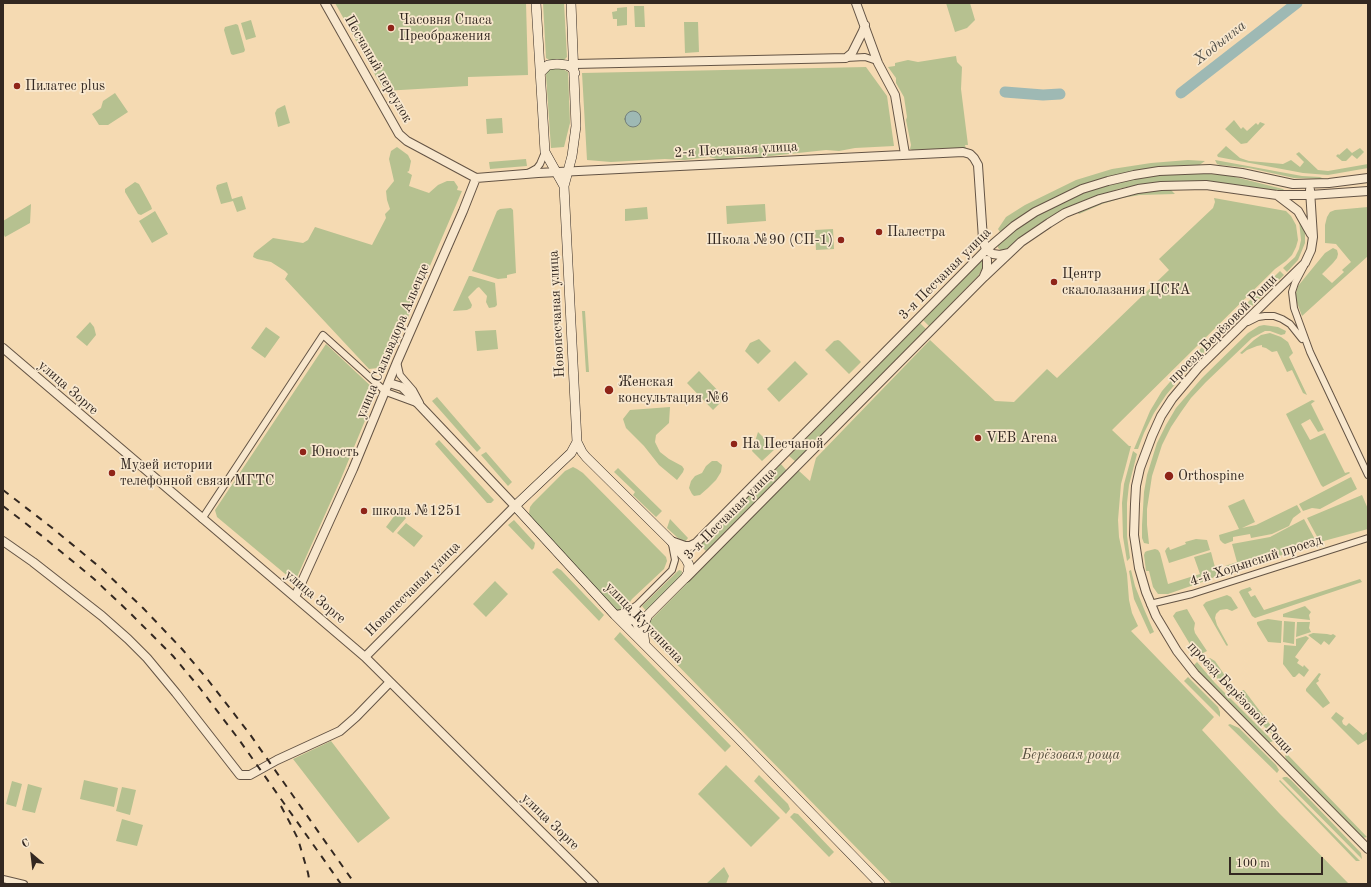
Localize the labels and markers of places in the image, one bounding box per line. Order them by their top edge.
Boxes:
place label: Часовня Спаса Преображения [399,12,492,44]
marker: Часовня Спаса Преображения [386,23,396,33]
place label: Пилатес plus [25,78,105,94]
marker: Пилатес plus [12,81,22,91]
place label: Палестра [887,224,945,240]
marker: Палестра [874,227,884,237]
place label: Школа №90 (СП-1) [707,232,833,248]
marker: Школа №90 (СП-1) [836,235,846,245]
place label: Центр скалолазания ЦСКА [1062,266,1190,298]
marker: Центр скалолазания ЦСКА [1049,277,1059,287]
place label: Женская консультация №6 [618,374,729,406]
marker: Женская консультация №6 [603,384,615,396]
place label: VEB Arena [986,430,1057,446]
marker: VEB Arena [973,433,983,443]
place label: На Песчаной [742,436,824,452]
marker: На Песчаной [729,439,739,449]
place label: Юность [311,444,359,460]
marker: Юность [298,447,308,457]
place label: Музей истории телефонной связи МГТС [120,457,274,490]
marker: Музей истории телефонной связи МГТС [107,468,117,478]
place label: Orthospine [1178,468,1244,484]
marker: Orthospine [1163,470,1175,482]
place label: школа №1251 [372,503,462,519]
marker: школа №1251 [359,506,369,516]

